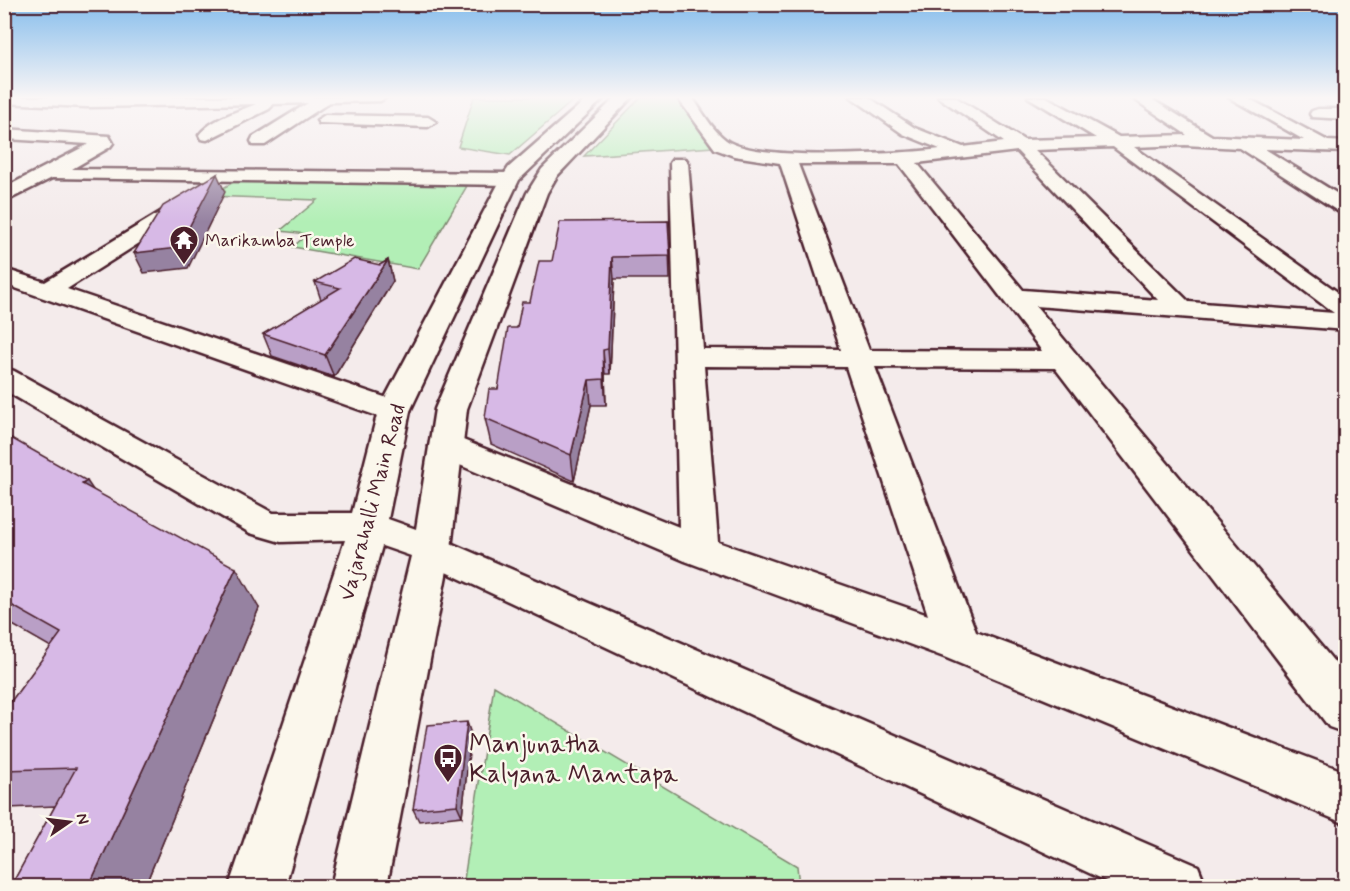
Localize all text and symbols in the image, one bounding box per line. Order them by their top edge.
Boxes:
temple icon: Marikamba Temple [168,224,200,266]
place label: Marikamba Temple [205,229,355,253]
street label: Vajarahalli Main Road [333,401,413,604]
place label: Manjunatha Kalyana Mantapa [469,728,678,792]
bus stop icon: Manjunatha Kalyana Mantapa [432,742,464,784]
north arrow [39,792,99,852]
text: N [71,811,94,826]

